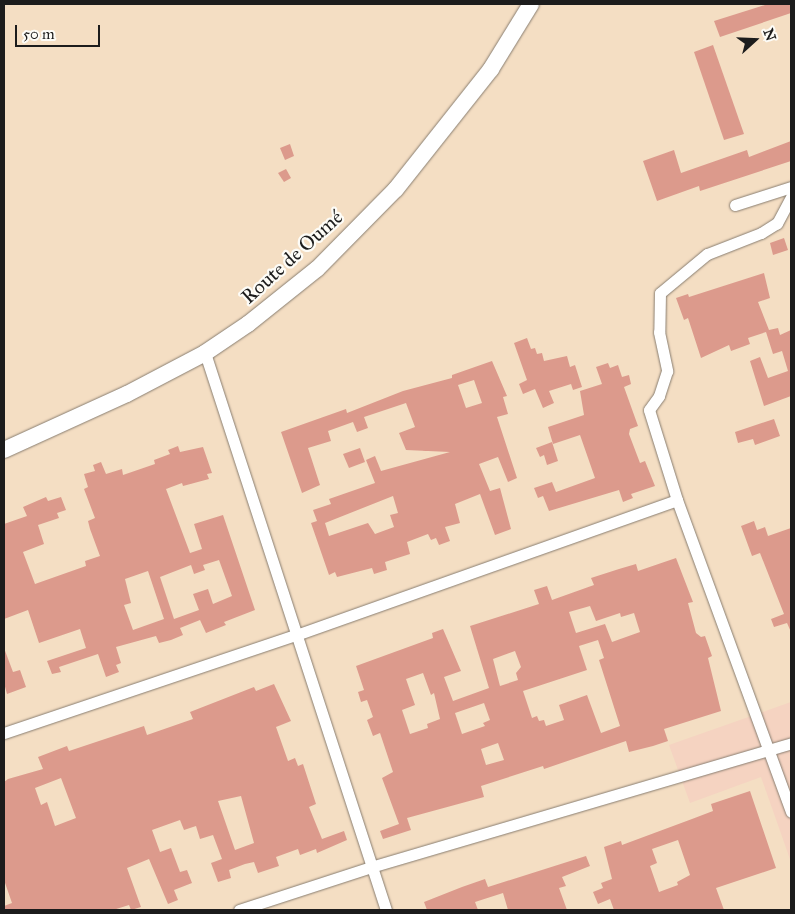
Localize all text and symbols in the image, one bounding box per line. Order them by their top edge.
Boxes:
scale bar [18,15,102,47]
north arrow [730,15,780,65]
text: 50 m [23,25,55,43]
text: N [760,26,780,43]
street label: Route de Oumé [236,205,348,309]

